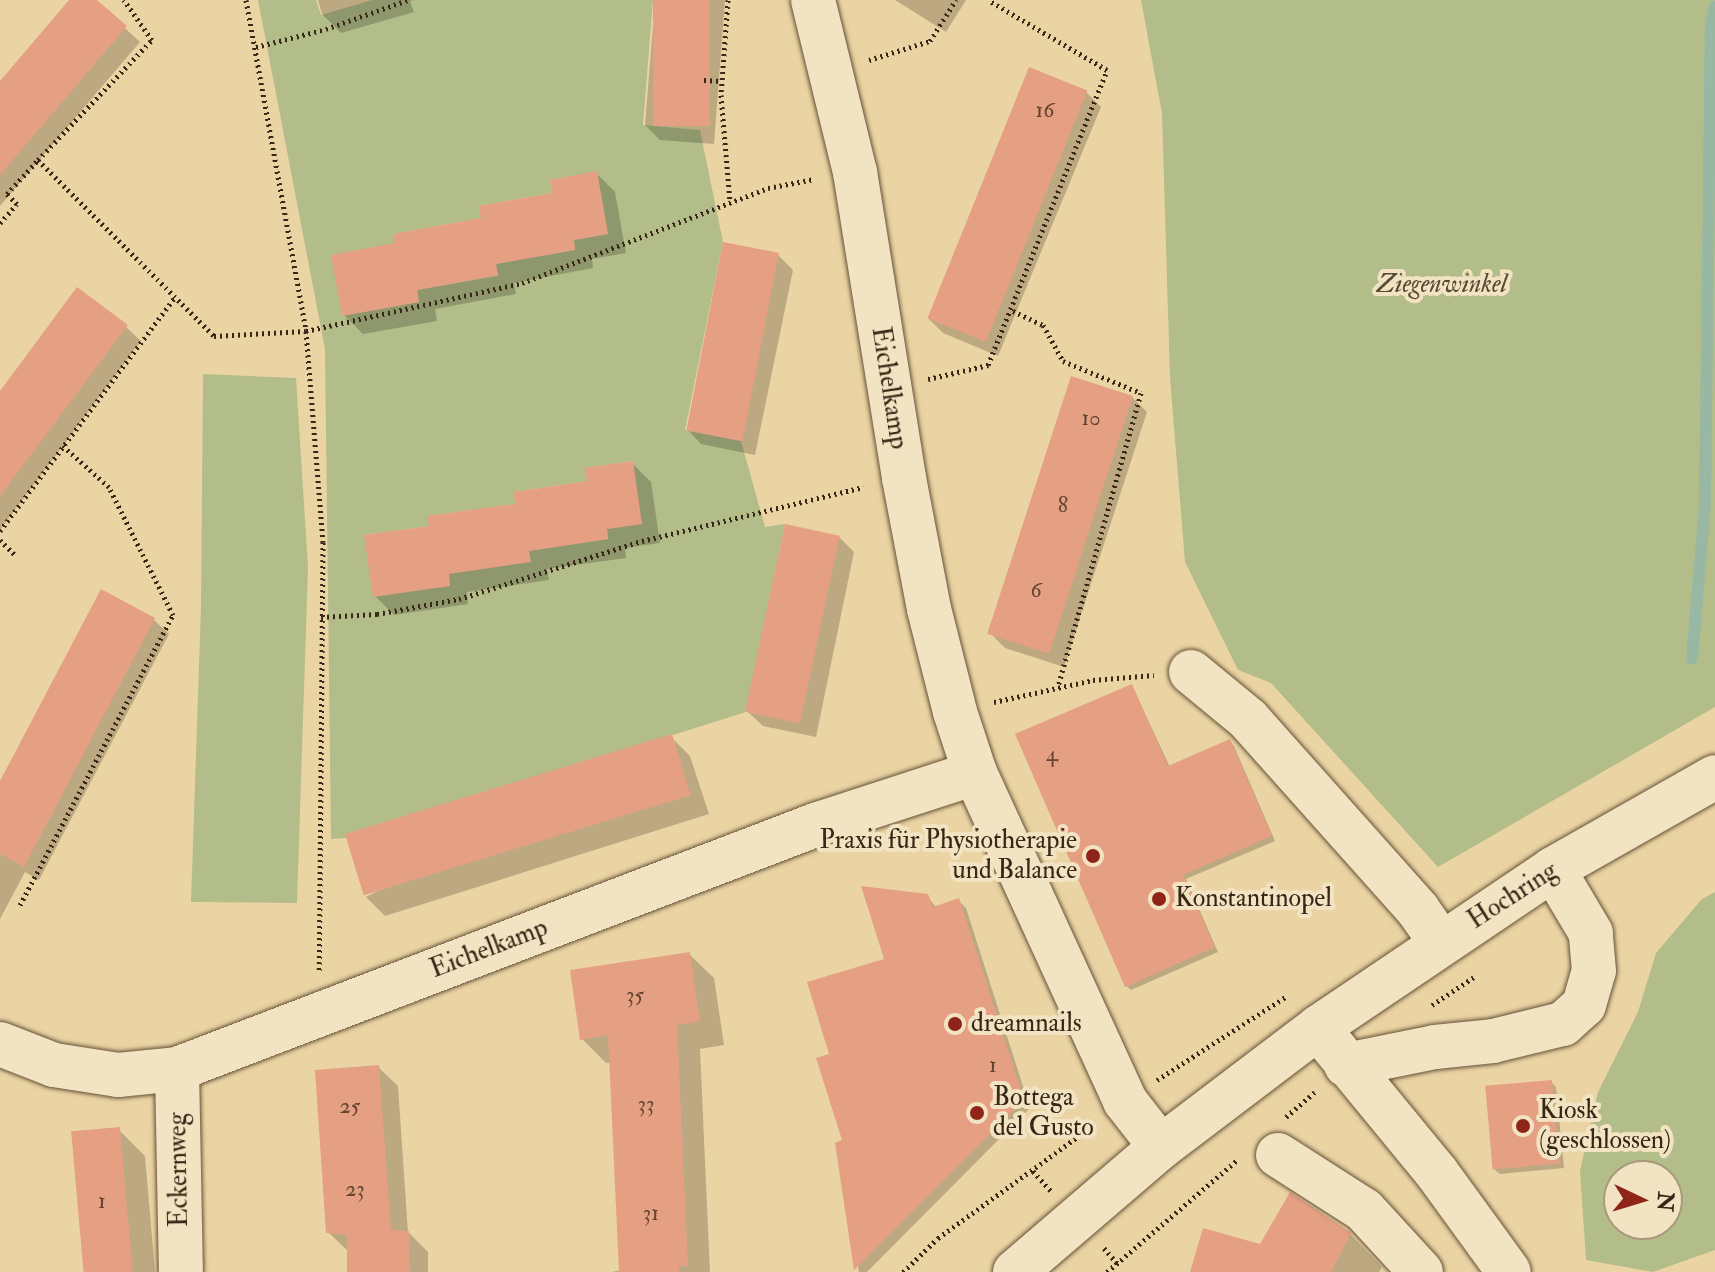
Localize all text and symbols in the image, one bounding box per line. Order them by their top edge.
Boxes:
house number: 16 [1036,98,1054,124]
park label: Ziegenwinkel [1377,269,1507,301]
street label: Eichelkamp [864,325,914,451]
house number: 10 [1081,406,1101,432]
house number: 8 [1058,493,1068,519]
house number: 6 [1030,578,1042,604]
house number: 4 [1046,742,1058,768]
place label: Praxis für Physiotherapie und Balance [820,825,1077,886]
marker: Praxis für Physiotherapie und Balance [1084,847,1102,865]
street label: Hochring [1462,856,1564,936]
place label: Konstantinopel [1175,883,1332,915]
marker: Konstantinopel [1150,890,1168,908]
street label: Eichelkamp [426,912,552,986]
house number: 35 [626,983,644,1009]
place label: dreamnails [971,1008,1082,1040]
marker: dreamnails [946,1015,964,1033]
house number: 1 [989,1053,997,1079]
place label: Bottega del Gusto [993,1082,1094,1144]
house number: 33 [638,1092,654,1118]
house number: 25 [340,1094,360,1120]
place label: Kiosk (geschlossen) [1539,1095,1671,1156]
marker: Bottega del Gusto [968,1104,986,1122]
street label: Eckernweg [162,1113,196,1227]
marker: Kiosk (geschlossen) [1514,1117,1532,1135]
north arrow [1603,1160,1683,1240]
house number: 23 [345,1177,365,1203]
house number: 1 [98,1189,106,1215]
text: N [1650,1191,1680,1212]
house number: 31 [643,1201,659,1227]

